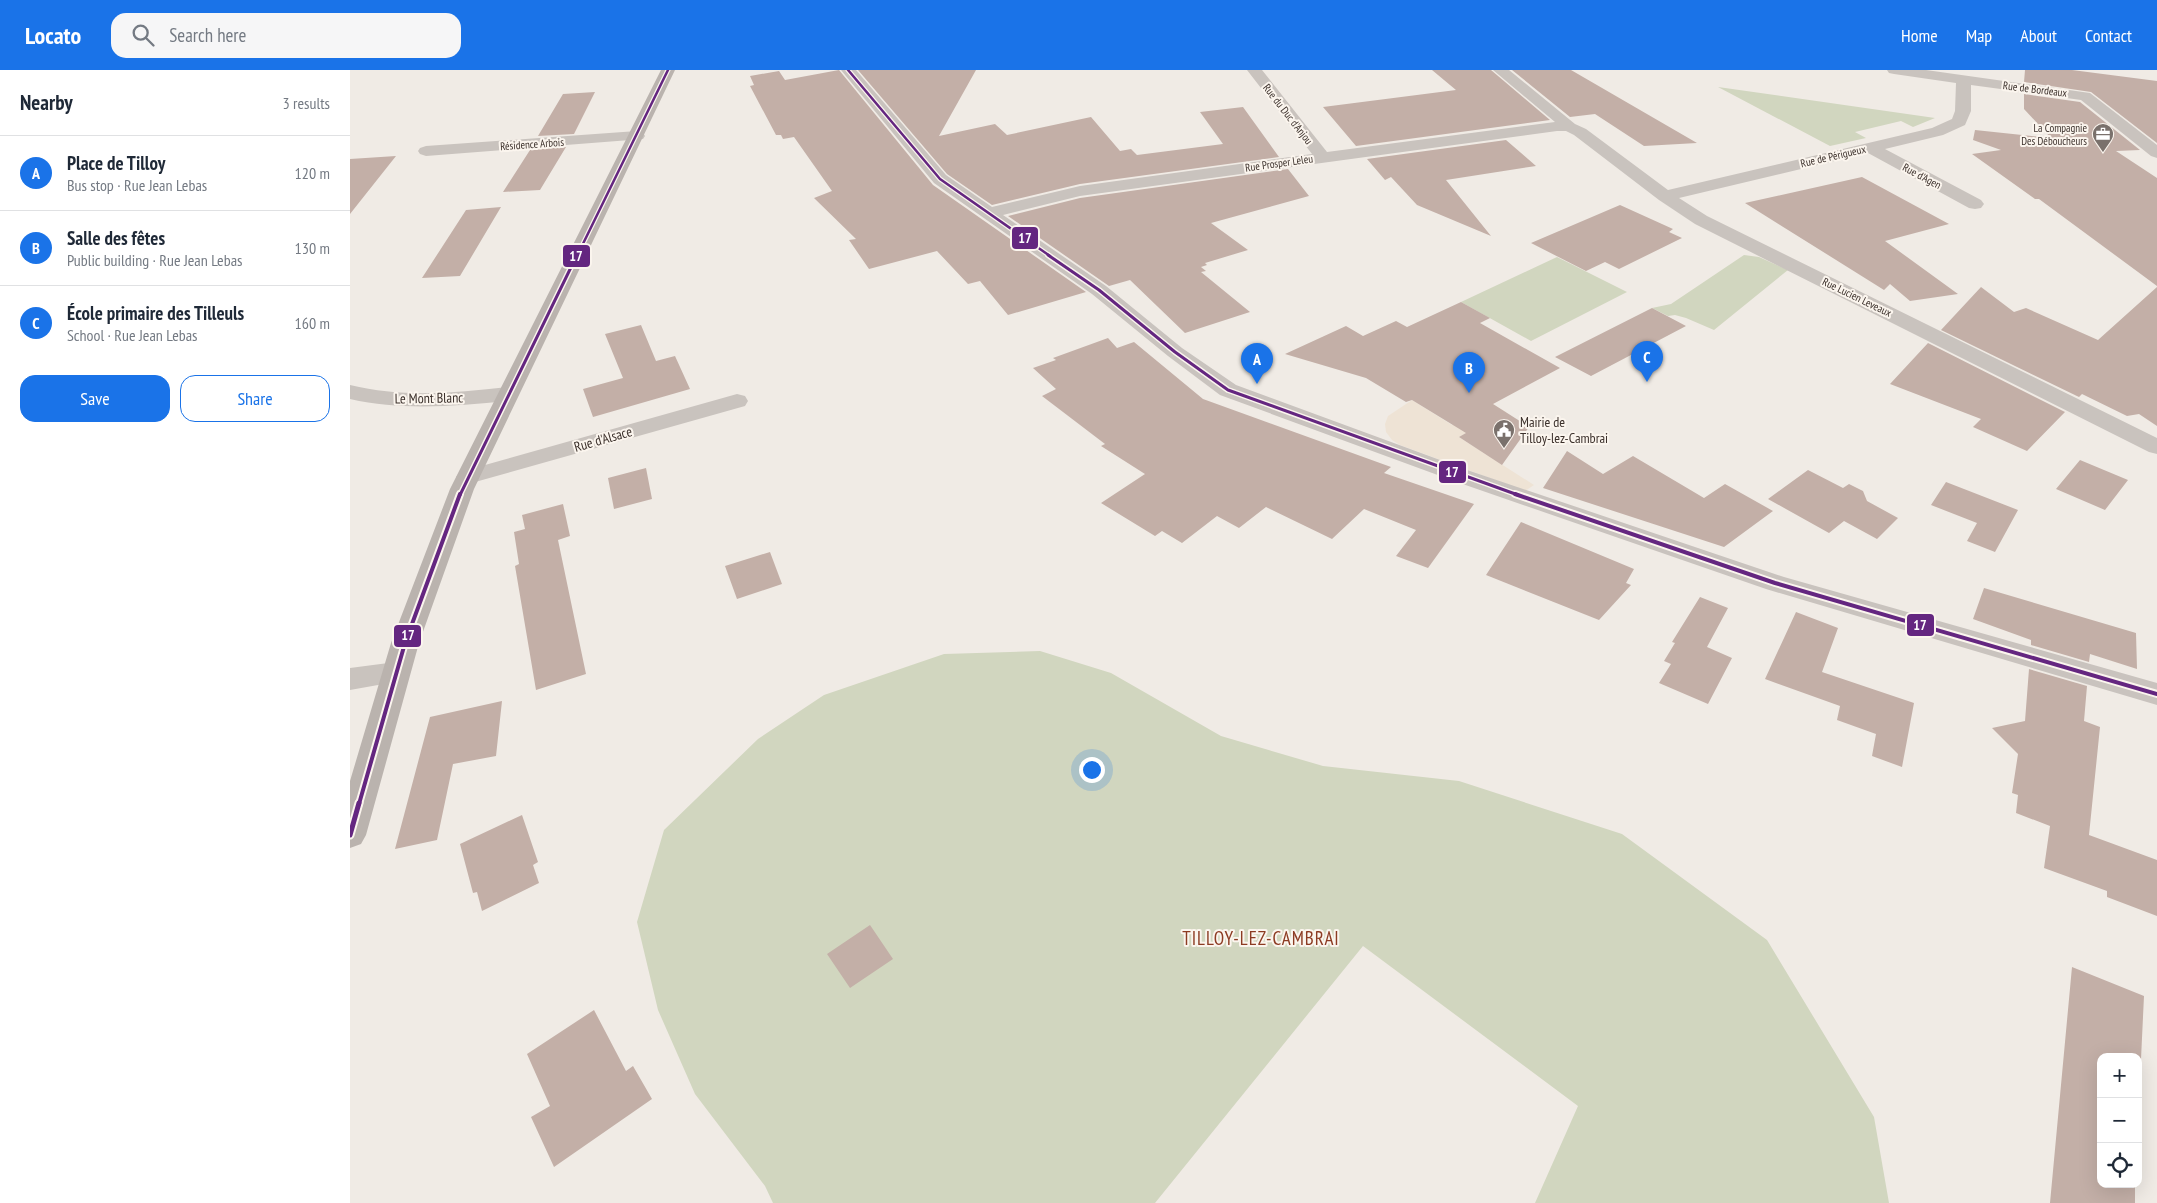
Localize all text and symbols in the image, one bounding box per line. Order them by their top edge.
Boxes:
search box [111,13,461,58]
text: Locato [25,20,81,51]
icon: search [129,21,157,49]
text: Search here [169,23,246,47]
text: Home [1901,24,1938,47]
text: Map [1966,24,1992,47]
text: About [2020,24,2057,47]
text: Contact [2085,24,2132,47]
street label: Rue de Bordeaux [2002,78,2068,100]
street label: Rue du Duc d'Anjou [1260,81,1316,147]
text: Nearby [20,89,73,116]
text: 3 results [283,93,330,113]
place label: La Compagnie Des Déboucheurs [2021,121,2087,148]
office icon: La Compagnie Des Déboucheurs [2091,122,2115,153]
street label: Résidence Arbois [500,135,565,153]
street label: Rue de Périgueux [1799,142,1867,170]
text: Place de Tilloy [67,151,165,175]
street label: Rue Prosper Leleu [1244,151,1314,175]
street label: Rue d'Agen [1900,160,1944,192]
text: A [32,163,40,183]
text: 120 m [295,163,330,183]
text: Bus stop · Rue Jean Lebas [67,175,207,195]
text: Salle des fêtes [67,226,165,250]
line badge: 17 [1011,226,1039,250]
text: 17 [1018,229,1032,247]
text: B [32,238,40,258]
text: 130 m [295,238,330,258]
line badge: 17 [562,244,591,268]
text: 17 [569,247,583,265]
text: Public building · Rue Jean Lebas [67,250,242,270]
street label: Rue Lucien Leveaux [1820,274,1894,320]
text: École primaire des Tilleuls [67,301,244,325]
text: C [32,313,40,333]
text: 160 m [295,313,330,333]
text: School · Rue Jean Lebas [67,325,198,345]
pin: C [1631,341,1663,382]
pin: A [1241,343,1273,384]
pin: B [1453,352,1485,393]
button: Save [20,375,170,422]
button: Share [180,375,330,422]
street label: Le Mont Blanc [395,388,463,408]
place label: Mairie de Tilloy-lez-Cambrai [1520,413,1608,447]
public building icon: Mairie de Tilloy-lez-Cambrai [1492,418,1516,449]
street label: Rue d'Alsace [572,422,634,456]
line badge: 17 [1438,460,1467,484]
text: 17 [1445,463,1459,481]
line badge: 17 [1906,613,1935,637]
text: 17 [1913,616,1927,634]
line badge: 17 [393,624,422,648]
text: 17 [401,626,415,644]
your location [1079,757,1105,783]
district label: TILLOY-LEZ-CAMBRAI [1182,926,1340,950]
map controls [2097,1053,2142,1188]
button: + [2097,1053,2142,1098]
button: − [2097,1098,2142,1143]
button: locate [2097,1143,2142,1188]

